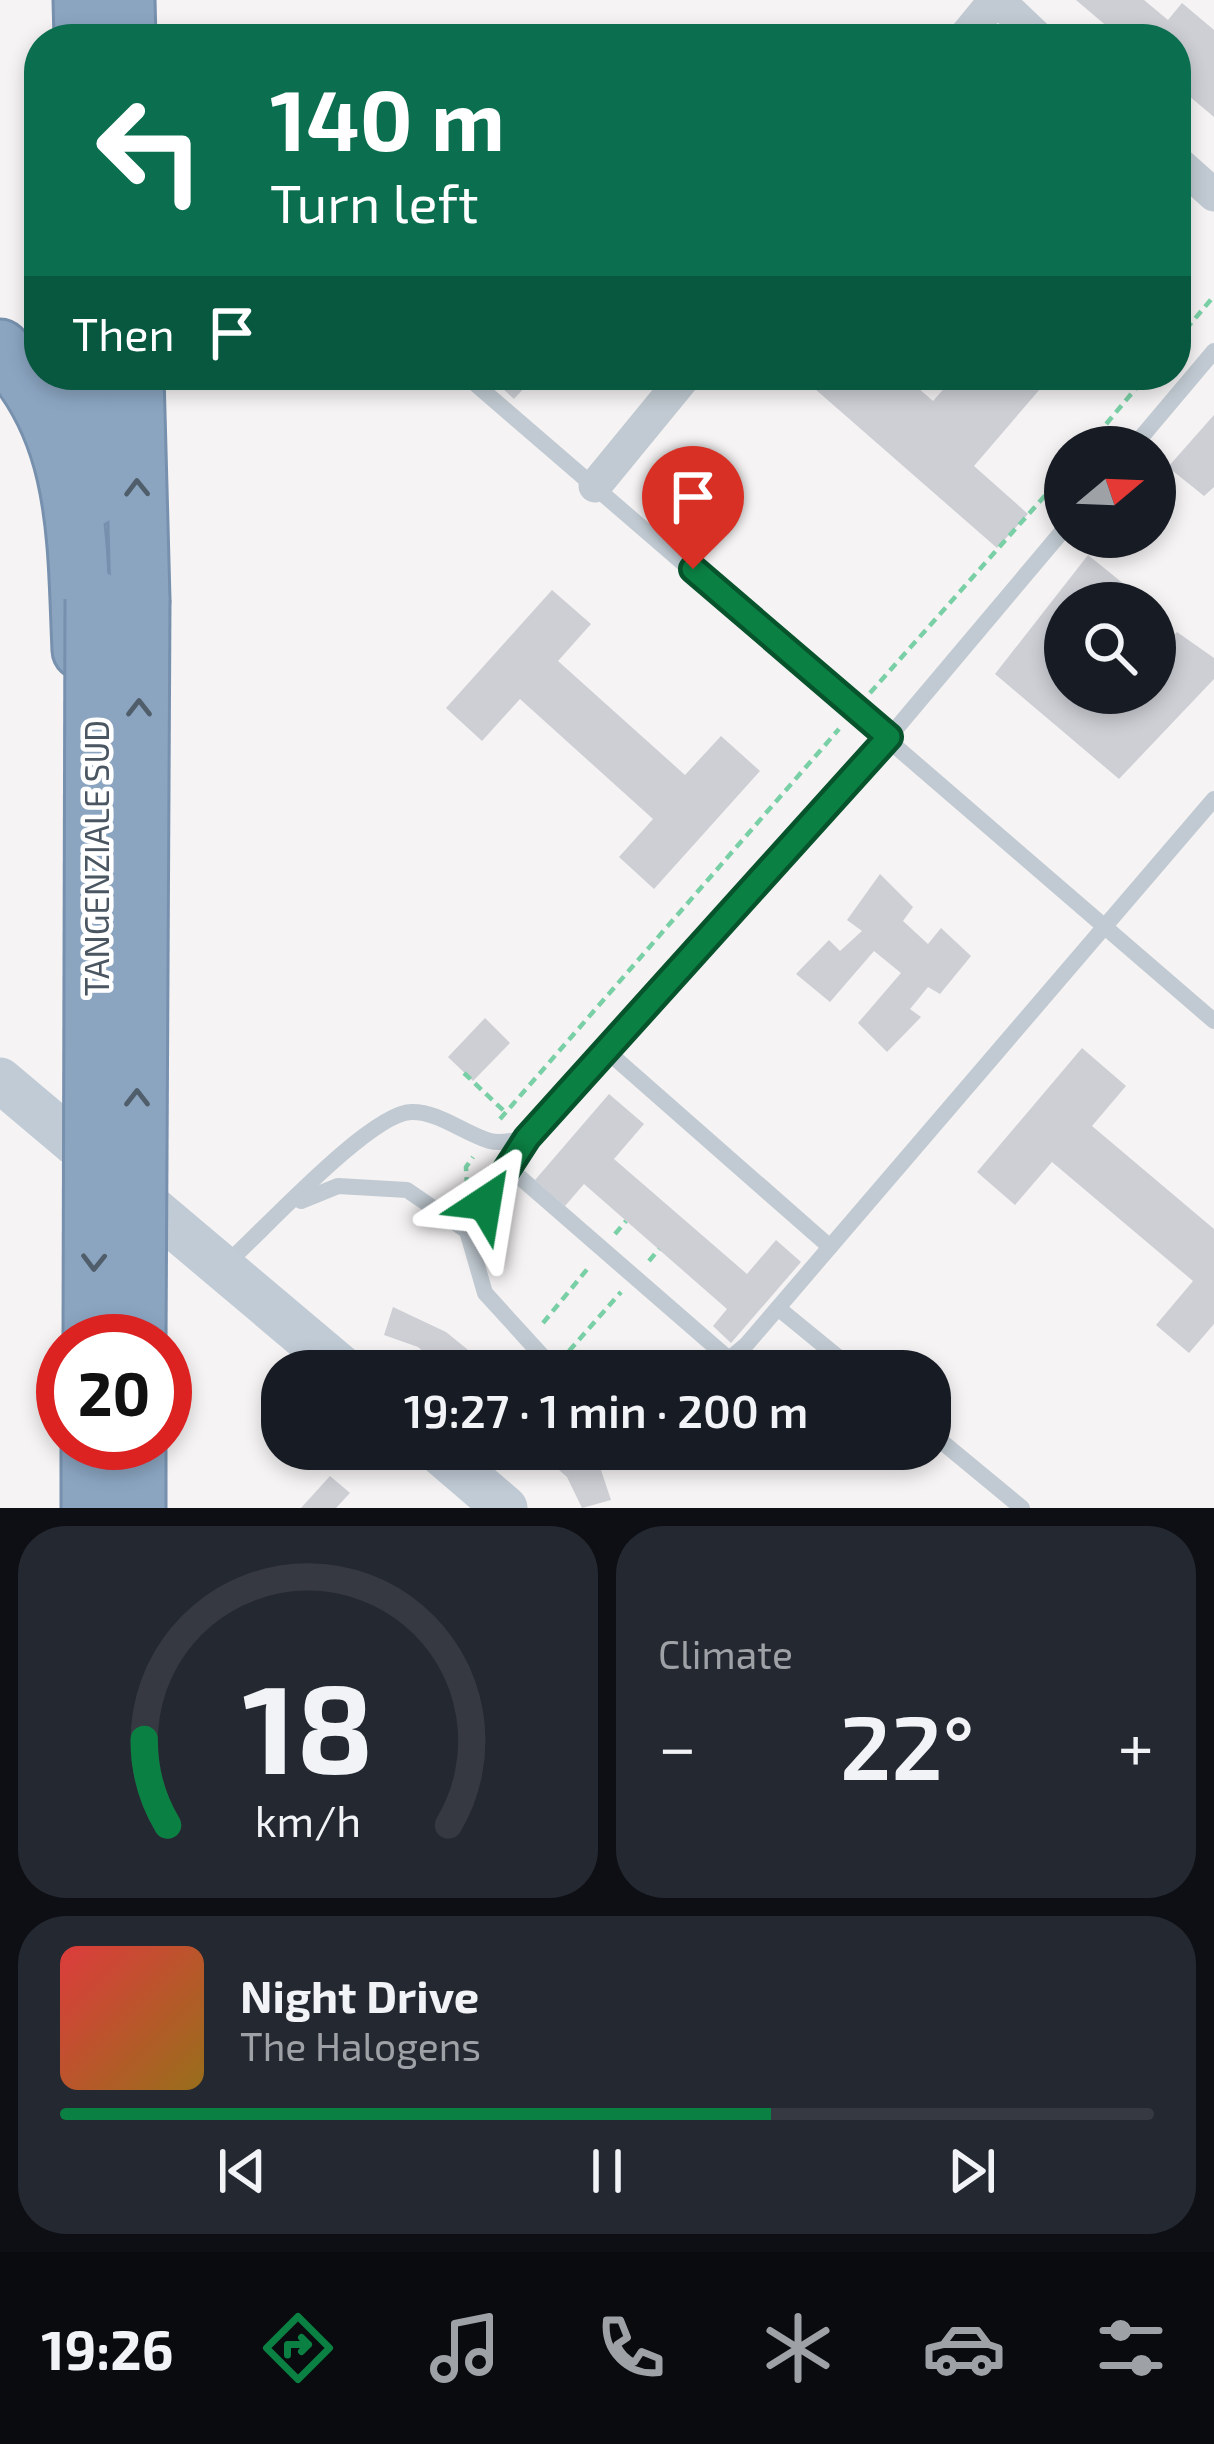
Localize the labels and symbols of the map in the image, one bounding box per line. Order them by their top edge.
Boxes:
north arrow [1044,426,1176,558]
pin [642,446,744,569]
one-way arrow [124,478,150,497]
one-way arrow [126,698,152,716]
street label: TANGENZIALE SUD [76,720,116,996]
one-way arrow [124,1088,150,1107]
position arrow [422,1140,548,1266]
one-way arrow [81,1254,107,1272]
speed limit sign: 20 [36,1314,192,1470]

